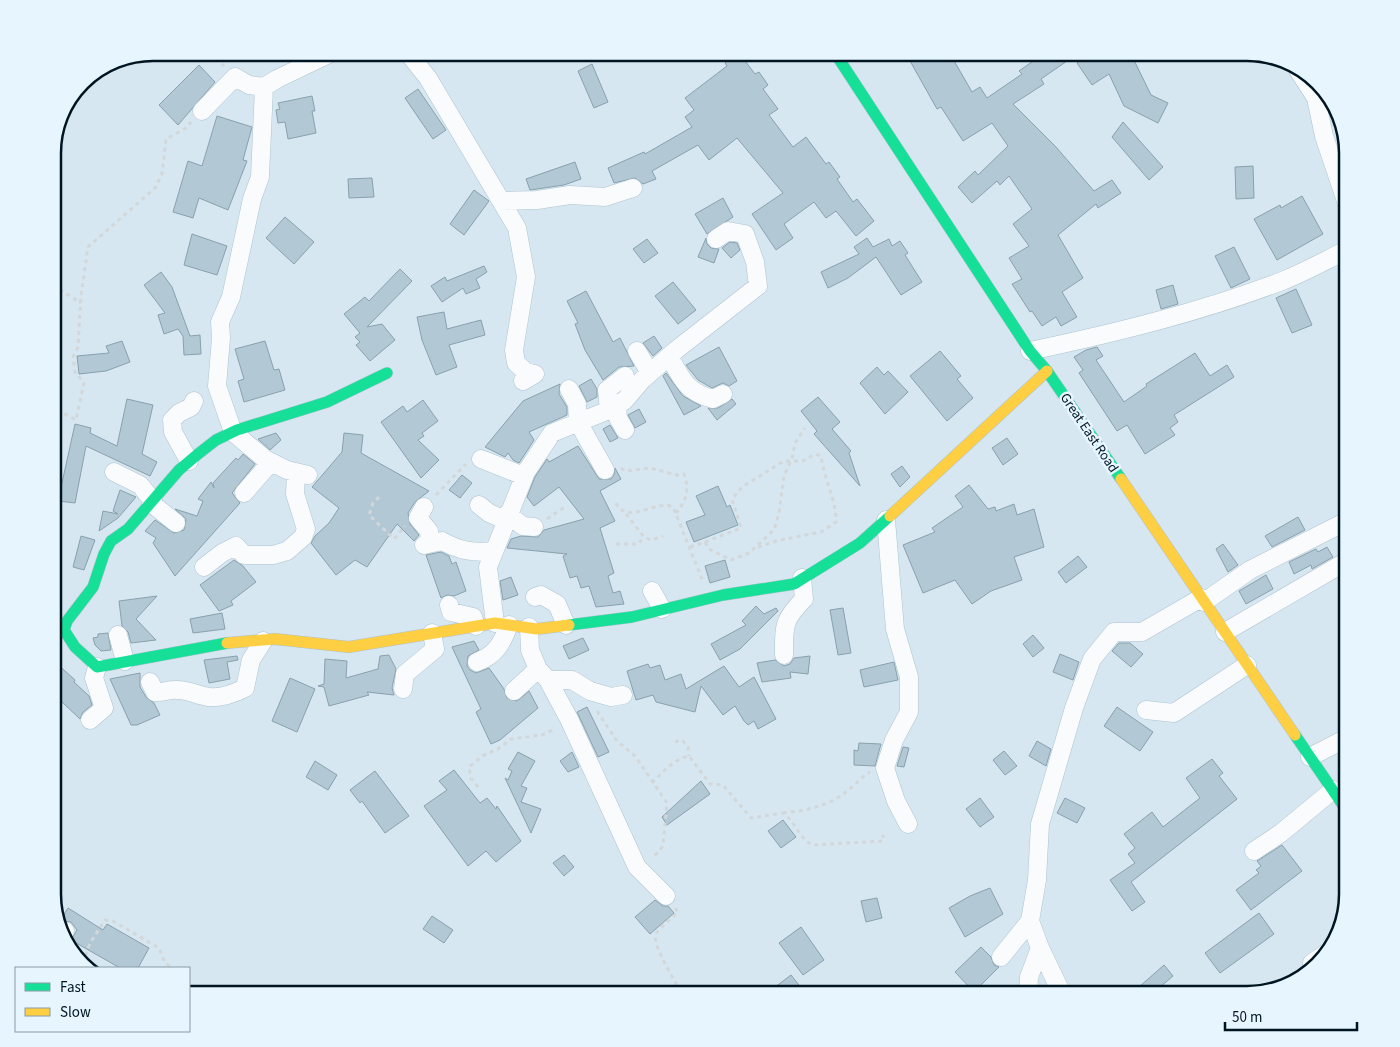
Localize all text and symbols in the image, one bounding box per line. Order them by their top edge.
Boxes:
street label: Great East Road [1055,389,1123,477]
legend [15,967,190,1032]
text: Fast [60,977,86,998]
scale bar [1225,1000,1358,1032]
text: Slow [60,1002,91,1023]
text: 50 m [1232,1007,1262,1028]

